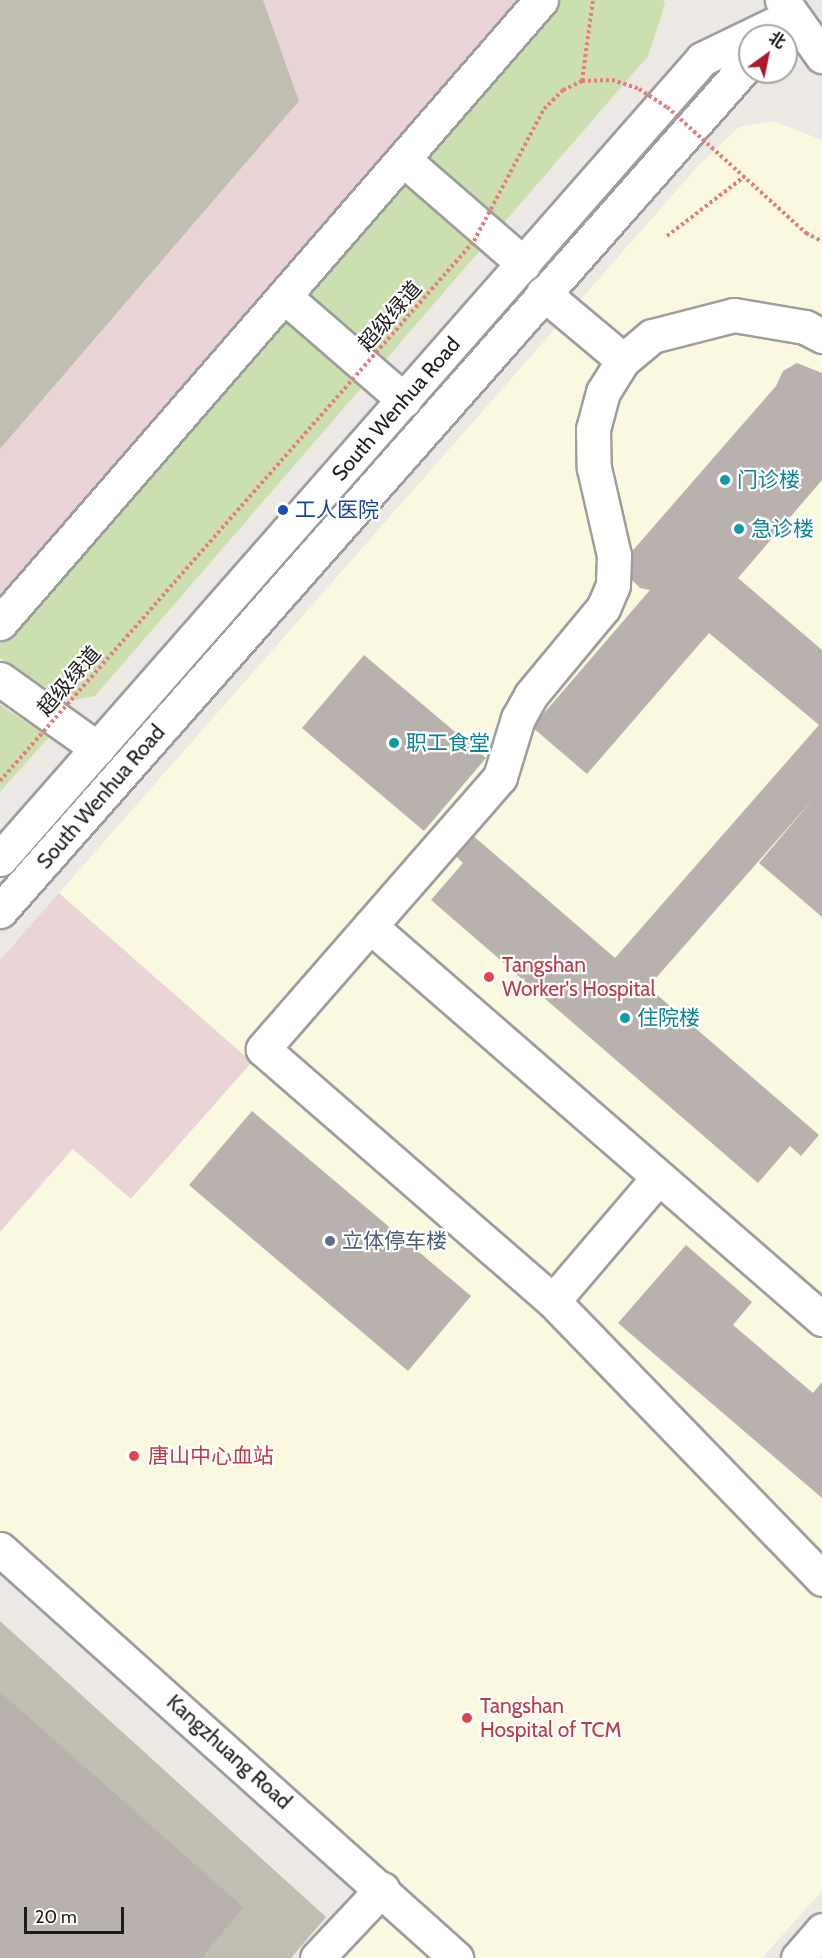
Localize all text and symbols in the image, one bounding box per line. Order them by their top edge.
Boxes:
north arrow [738,24,798,84]
text: 北 [765,28,789,52]
street label: 超级绿道 [353,276,427,356]
street label: South Wenhua Road [327,332,465,486]
place label: 门诊楼 [737,467,800,493]
marker: 门诊楼 [718,473,732,487]
place label: 工人医院 [295,497,379,523]
marker: 工人医院 [276,503,290,517]
place label: 急诊楼 [751,516,814,542]
marker: 急诊楼 [732,522,746,536]
street label: 超级绿道 [32,641,106,721]
street label: South Wenhua Road [32,720,170,874]
place label: 职工食堂 [406,730,490,756]
marker: 职工食堂 [387,736,401,750]
place label: Tangshan Worker's Hospital [502,952,655,1002]
marker: Tangshan Worker's Hospital [480,968,498,986]
place label: 住院楼 [637,1005,700,1031]
marker: 住院楼 [618,1011,632,1025]
place label: 立体停车楼 [342,1228,447,1254]
marker: 立体停车楼 [323,1234,337,1248]
place label: 唐山中心血站 [148,1443,274,1469]
marker: 唐山中心血站 [125,1447,143,1465]
street label: Kangzhuang Road [161,1689,297,1815]
place label: Tangshan Hospital of TCM [480,1693,622,1743]
marker: Tangshan Hospital of TCM [458,1709,476,1727]
scale bar [27,1895,128,1933]
text: 20 m [35,1906,77,1928]

